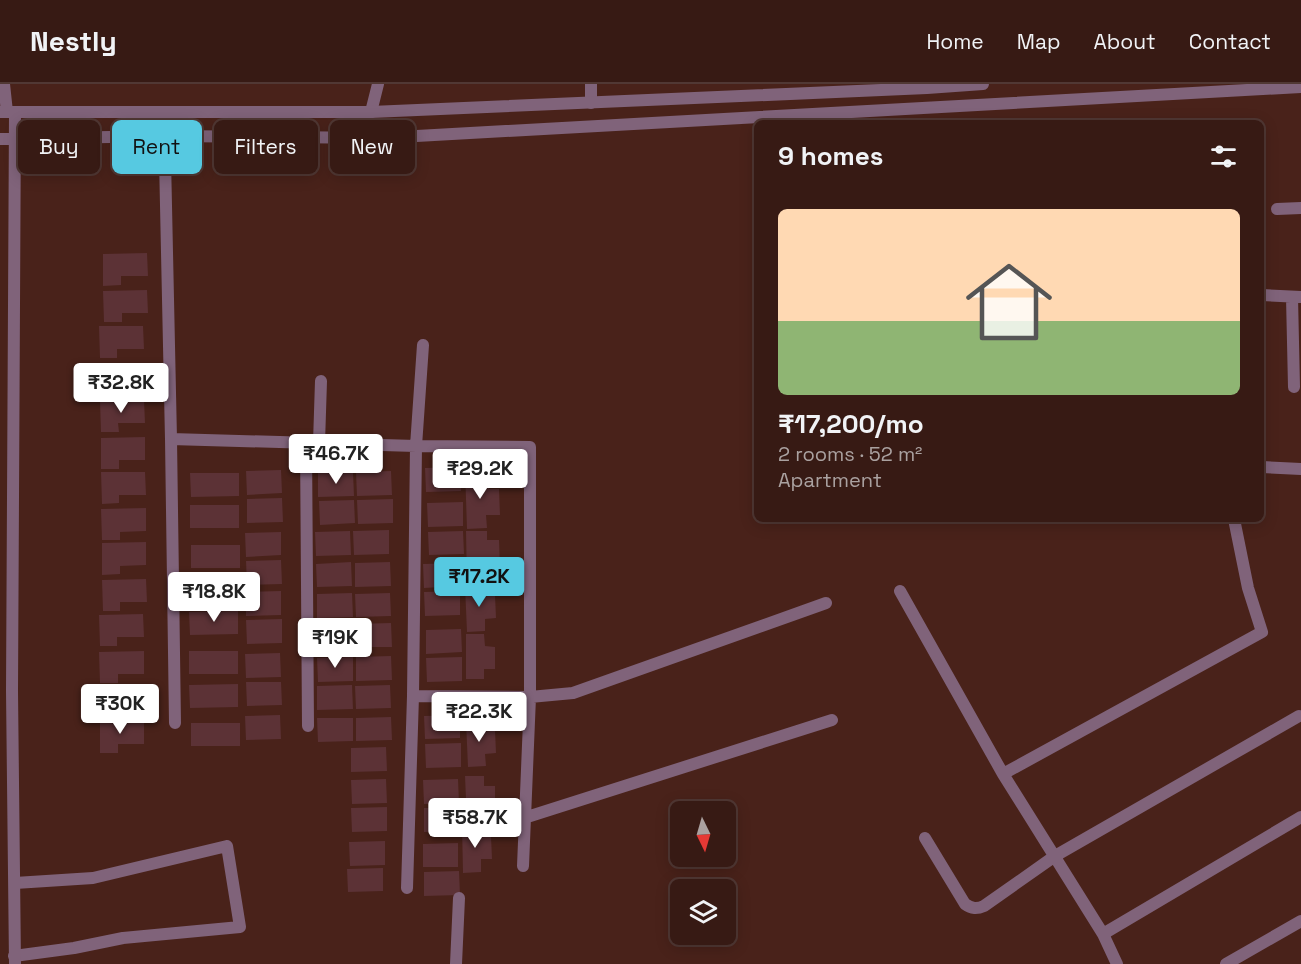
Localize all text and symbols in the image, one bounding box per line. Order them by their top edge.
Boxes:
text: Nestly [30,23,117,59]
text: Home [926,28,984,55]
text: Map [1017,28,1061,55]
text: About [1094,28,1156,55]
text: Contact [1189,28,1271,55]
chip: Buy [18,120,100,174]
chip: Rent [112,120,202,174]
chip: Filters [214,120,318,174]
chip: New [330,120,415,174]
text: 9 homes [778,139,883,173]
icon: filters [1207,140,1240,173]
icon: home [955,248,1063,356]
pin: ₹32.8K [72,363,170,414]
text: ₹32.8K [88,369,154,395]
text: ₹17,200/mo [778,407,924,441]
pin: ₹46.7K [287,434,385,485]
text: ₹46.7K [303,440,369,466]
text: 2 rooms · 52 m² [778,441,922,467]
pin: ₹29.2K [431,449,529,500]
text: ₹29.2K [447,455,513,481]
text: Apartment [778,467,882,493]
pin: ₹17.2K [430,557,528,608]
text: ₹17.2K [448,563,510,589]
pin: ₹18.8K [165,572,263,623]
text: ₹18.8K [182,578,246,604]
pin: ₹19K [299,618,371,669]
text: ₹19K [312,624,358,650]
pin: ₹30K [84,684,156,735]
text: ₹30K [95,690,145,716]
pin: ₹22.3K [430,692,528,743]
text: ₹22.3K [446,698,512,724]
pin: ₹58.7K [426,798,524,849]
north arrow [670,801,736,867]
map controls [670,801,736,945]
text: ₹58.7K [442,804,508,830]
button: layers [670,879,736,945]

